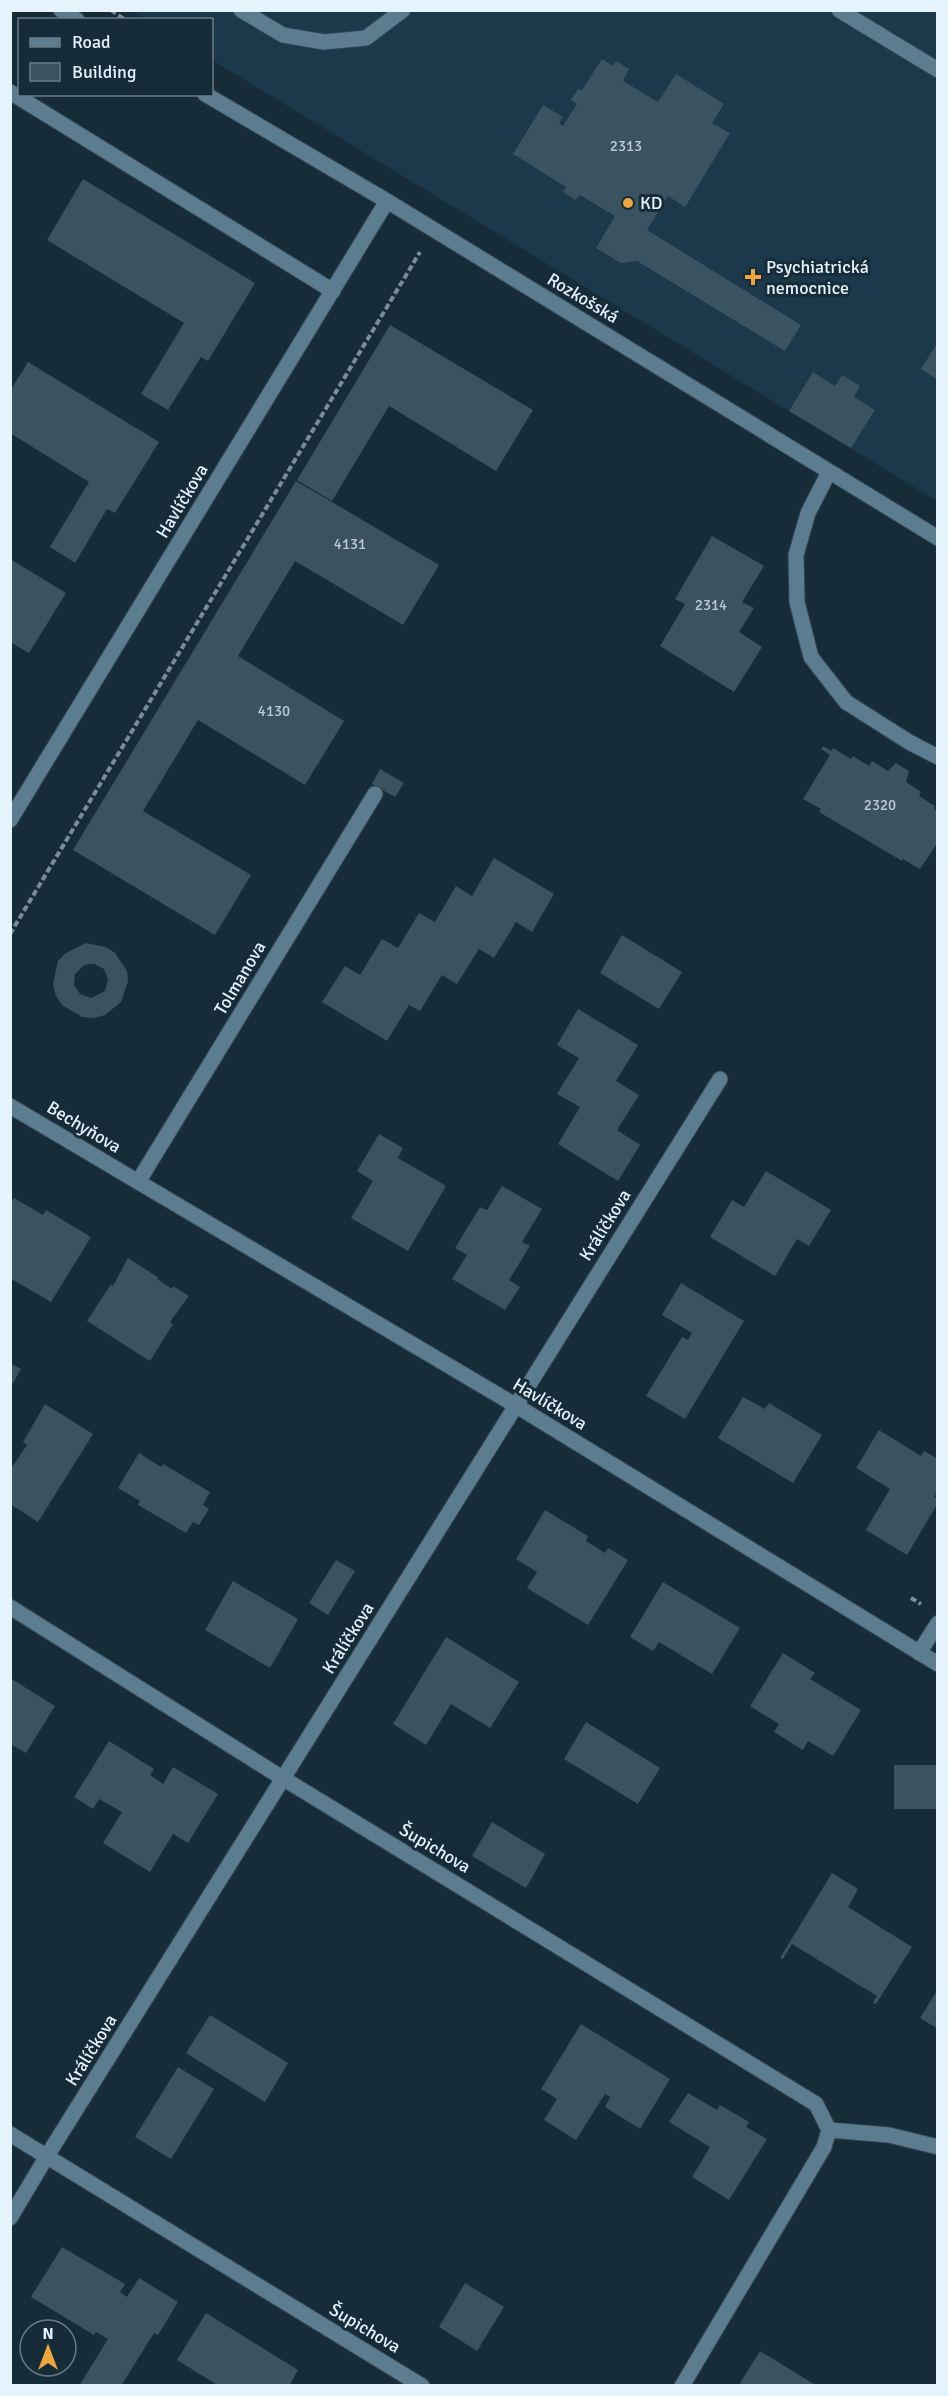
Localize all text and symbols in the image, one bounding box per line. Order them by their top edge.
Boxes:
legend [18,18,213,96]
text: Road [72,31,111,53]
text: Building [72,61,136,83]
house number: 2313 [610,137,642,155]
place label: KD [640,192,662,214]
marker: KD [621,196,635,210]
place label: Psychiatrická nemocnice [766,256,869,299]
street label: Rozkošská [543,268,623,328]
marker: Psychiatrická nemocnice [744,268,762,286]
street label: Havlíčkova [151,460,213,542]
house number: 4131 [334,535,366,553]
house number: 2314 [695,596,727,614]
house number: 4130 [258,702,290,720]
house number: 2320 [864,796,896,814]
street label: Tolmanova [210,937,270,1019]
street label: Bechyňova [43,1096,125,1158]
street label: Králíčkova [574,1185,636,1265]
street label: Havlíčkova [509,1373,591,1435]
street label: Králíčkova [317,1598,379,1678]
street label: Šupichova [395,1818,475,1878]
street label: Králíčkova [60,2010,122,2090]
street label: Šupichova [325,2298,405,2358]
north arrow [18,2318,78,2378]
text: N [42,2324,54,2344]

